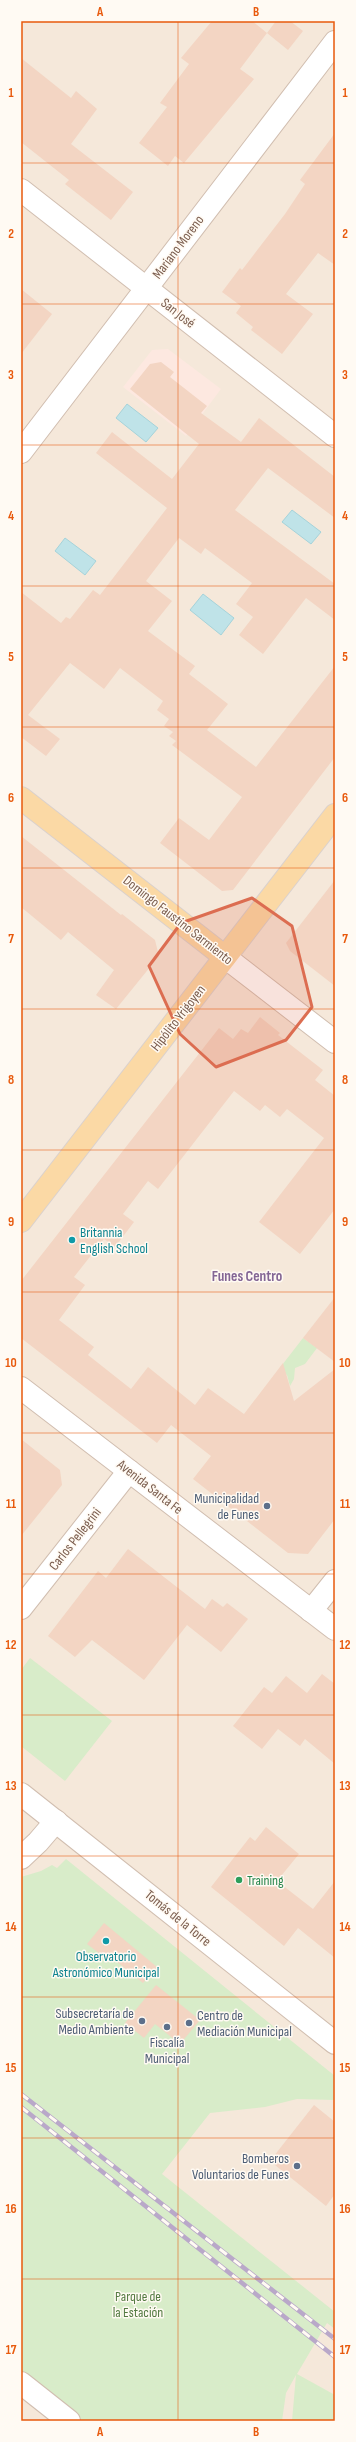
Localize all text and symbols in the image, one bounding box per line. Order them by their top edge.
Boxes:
text: A [96,4,104,20]
text: B [253,4,259,20]
text: 1 [8,85,14,101]
text: 1 [342,85,348,101]
street label: Mariano Moreno [149,212,207,282]
text: 2 [8,226,14,242]
text: 2 [342,226,348,242]
street label: San José [157,294,199,332]
text: 3 [8,367,14,383]
text: 3 [342,367,348,383]
text: 4 [8,508,14,524]
text: 4 [342,508,348,524]
text: 5 [8,649,14,665]
text: 5 [342,649,348,665]
text: 6 [8,790,14,806]
text: 6 [342,790,348,806]
street label: Domingo Faustino Sarmiento [120,872,236,968]
text: 7 [8,931,14,947]
text: 7 [342,931,348,947]
street label: Hipólito Yrigoyen [147,982,209,1054]
text: 8 [8,1072,14,1088]
text: 8 [342,1072,348,1088]
text: 9 [8,1214,14,1230]
text: 9 [342,1214,348,1230]
place label: Britannia English School [80,1224,148,1257]
marker: Britannia English School [67,1235,77,1245]
district label: Funes Centro [212,1267,282,1286]
text: 10 [5,1355,17,1371]
text: 10 [339,1355,351,1371]
street label: Avenida Santa Fe [113,1455,186,1518]
place label: Municipalidad de Funes [194,1490,259,1523]
text: 11 [6,1496,16,1512]
text: 11 [340,1496,350,1512]
marker: Municipalidad de Funes [262,1501,272,1511]
street label: Carlos Pellegrini [45,1504,105,1574]
text: 12 [6,1637,17,1653]
text: 12 [340,1637,351,1653]
text: 13 [6,1778,17,1794]
text: 13 [340,1778,351,1794]
place label: Training [247,1872,284,1889]
marker: Training [234,1875,244,1885]
street label: Tomás de la Torre [142,1886,214,1950]
text: 14 [5,1919,17,1935]
text: 14 [339,1919,351,1935]
marker: Observatorio Astronómico Municipal [101,1936,111,1946]
place label: Observatorio Astronómico Municipal [52,1948,159,1981]
place label: Subsecretaría de Medio Ambiente [56,2005,134,2038]
place label: Centro de Mediación Municipal [197,2007,292,2040]
marker: Subsecretaría de Medio Ambiente [137,2016,147,2026]
marker: Centro de Mediación Municipal [184,2018,194,2028]
marker: Fiscalía Municipal [162,2022,172,2032]
place label: Fiscalía Municipal [145,2034,189,2067]
text: 15 [6,2060,17,2076]
text: 15 [340,2060,351,2076]
place label: Bomberos Voluntarios de Funes [192,2150,289,2183]
marker: Bomberos Voluntarios de Funes [292,2161,302,2171]
text: 16 [5,2201,17,2217]
text: 16 [339,2201,351,2217]
park label: Parque de la Estación [113,2288,163,2321]
text: 17 [6,2342,17,2358]
text: 17 [340,2342,351,2358]
text: A [96,2424,104,2440]
text: B [253,2424,259,2440]

